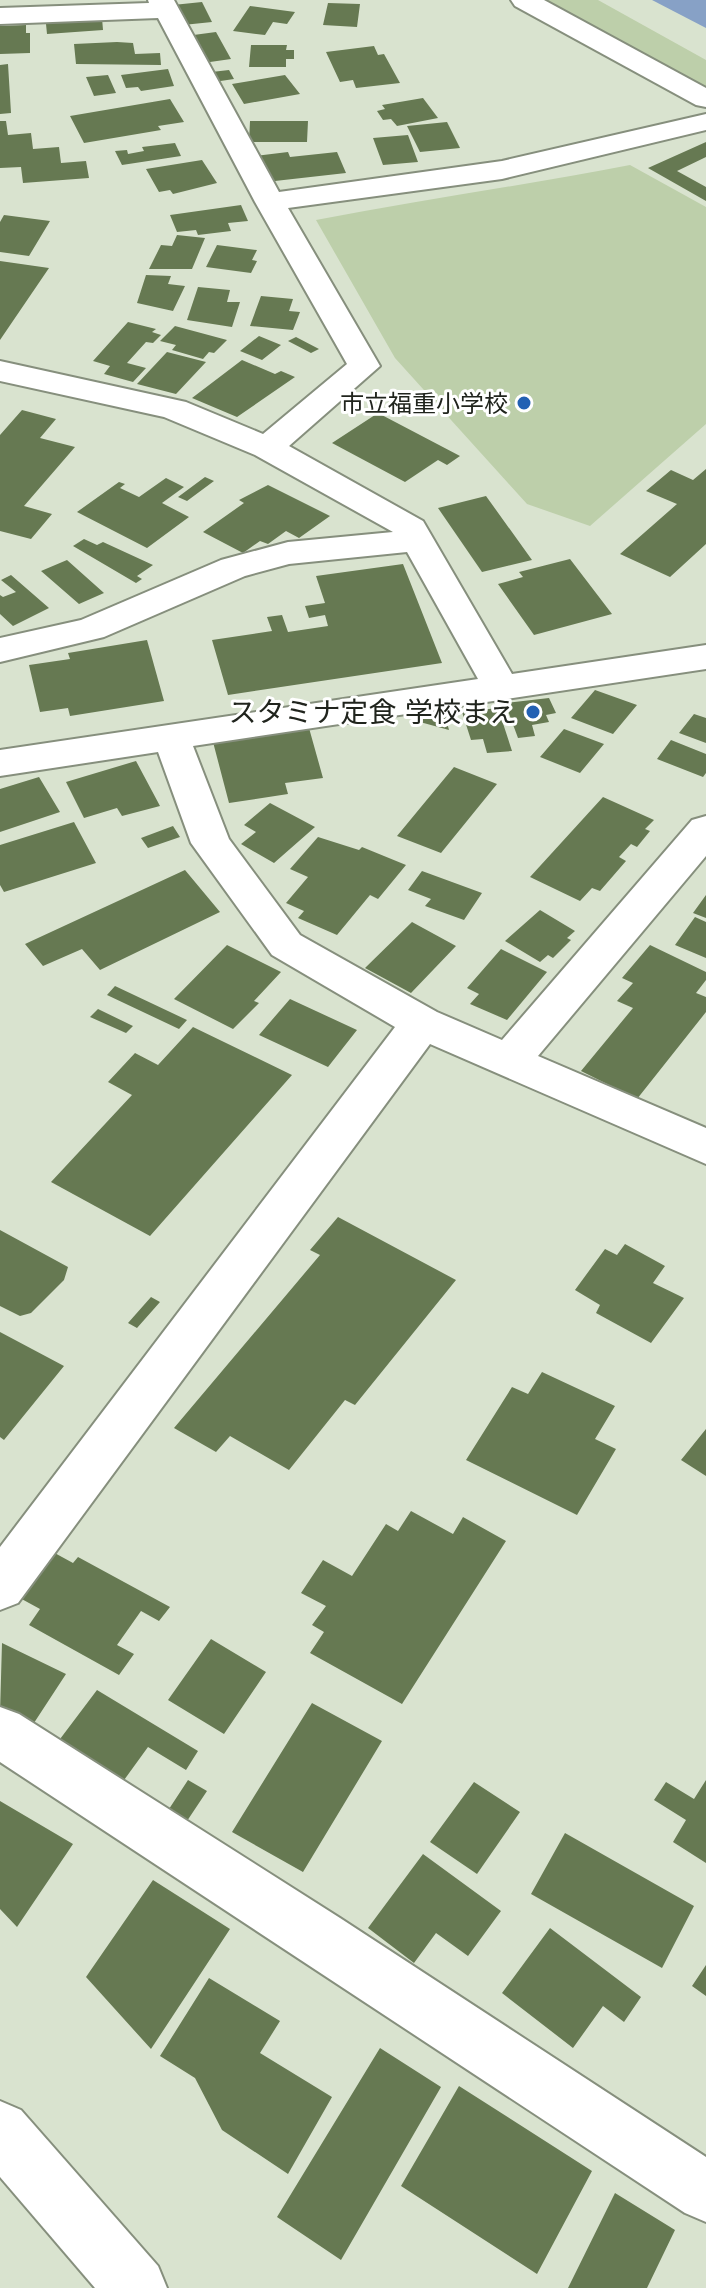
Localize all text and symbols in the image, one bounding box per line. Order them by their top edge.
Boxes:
place label: 市立福重小学校 [340,386,508,421]
marker: 市立福重小学校 [515,394,533,412]
place label: スタミナ定食 学校まえ [229,692,517,733]
marker: スタミナ定食 学校まえ [524,703,542,721]

